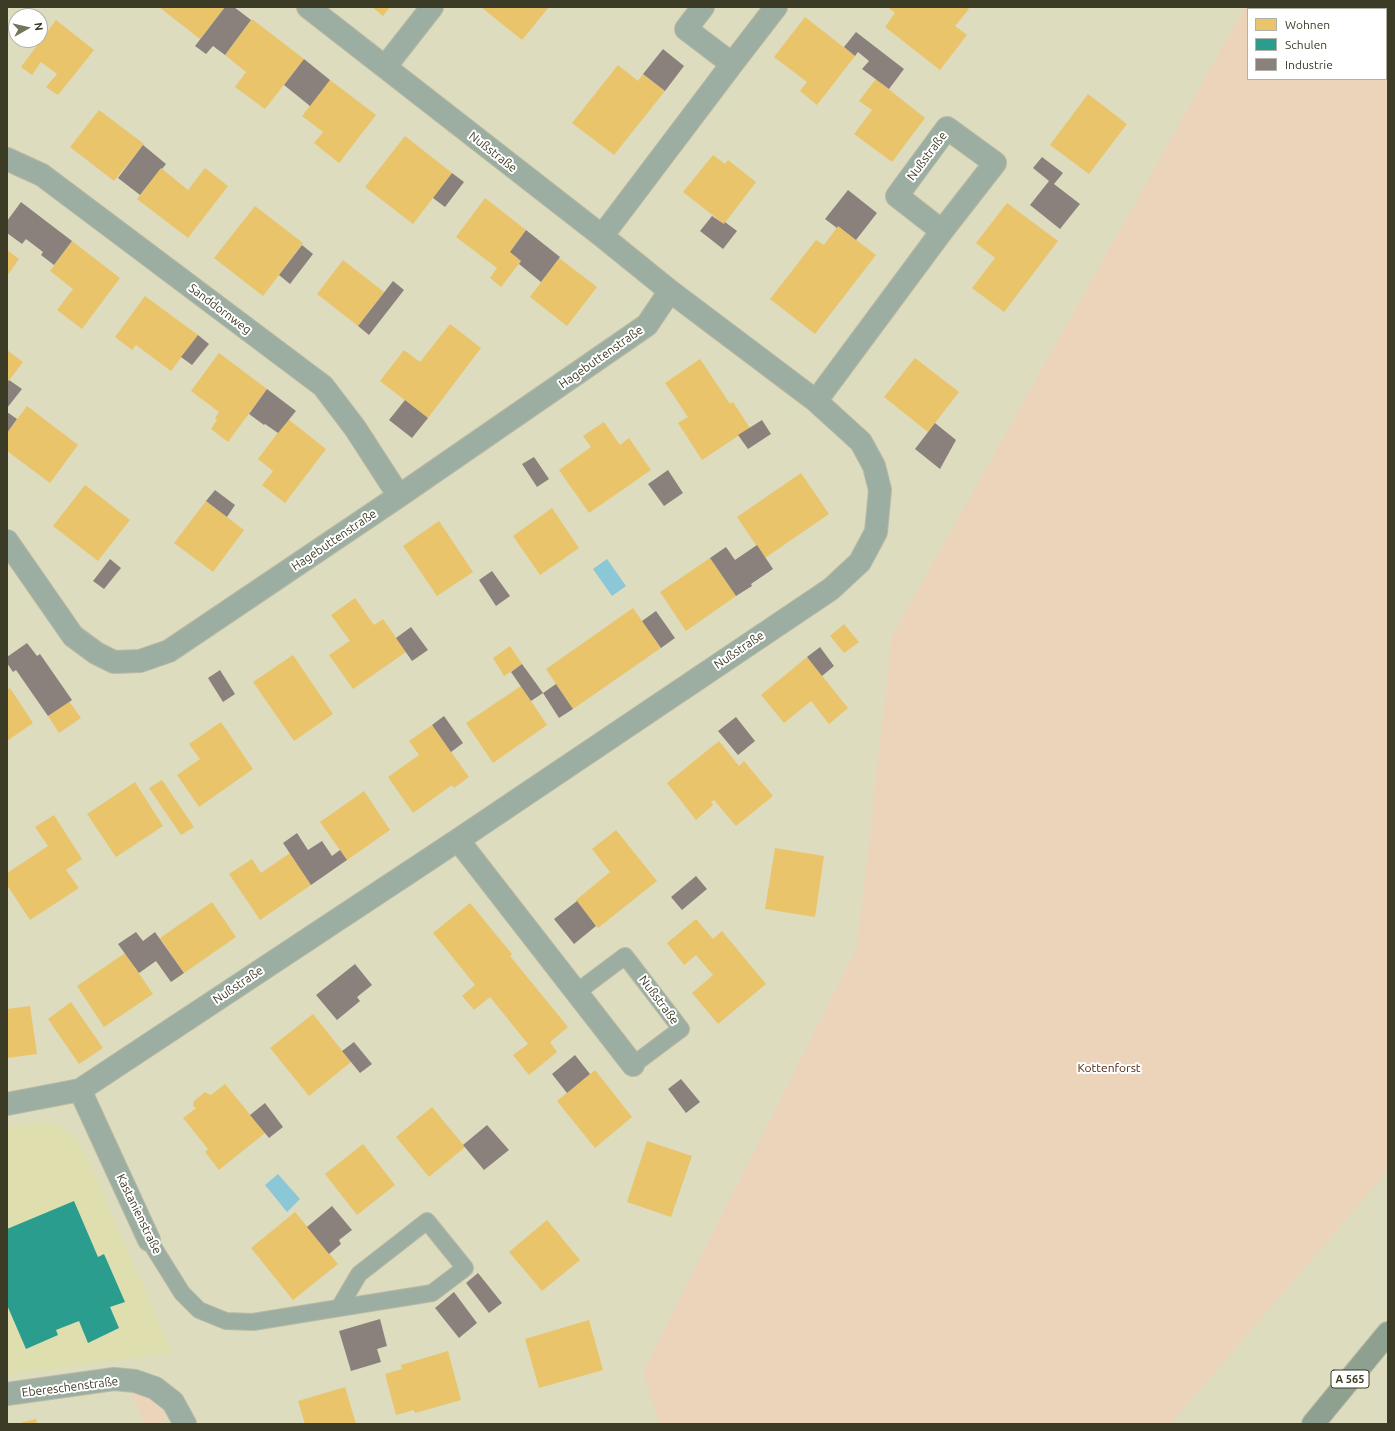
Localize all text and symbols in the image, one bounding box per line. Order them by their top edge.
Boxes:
north arrow [8,8,48,48]
legend [1247,8,1387,80]
text: Wohnen [1285,18,1330,31]
text: N [32,22,45,31]
text: Schulen [1285,38,1327,51]
text: Industrie [1285,58,1333,71]
street label: Nußstraße [466,129,520,175]
street label: Nußstraße [904,129,950,183]
street label: Sanddornweg [186,281,254,337]
street label: Hagebuttenstraße [556,323,646,391]
street label: Hagebuttenstraße [289,506,379,574]
street label: Nußstraße [711,628,767,672]
street label: Nußstraße [210,963,266,1007]
street label: Nußstraße [636,973,682,1027]
park label: Kottenforst [1077,1061,1141,1075]
street label: Kastanienstraße [113,1172,165,1256]
road number: A 565 [1331,1370,1369,1388]
street label: Ebereschenstraße [21,1374,119,1400]

